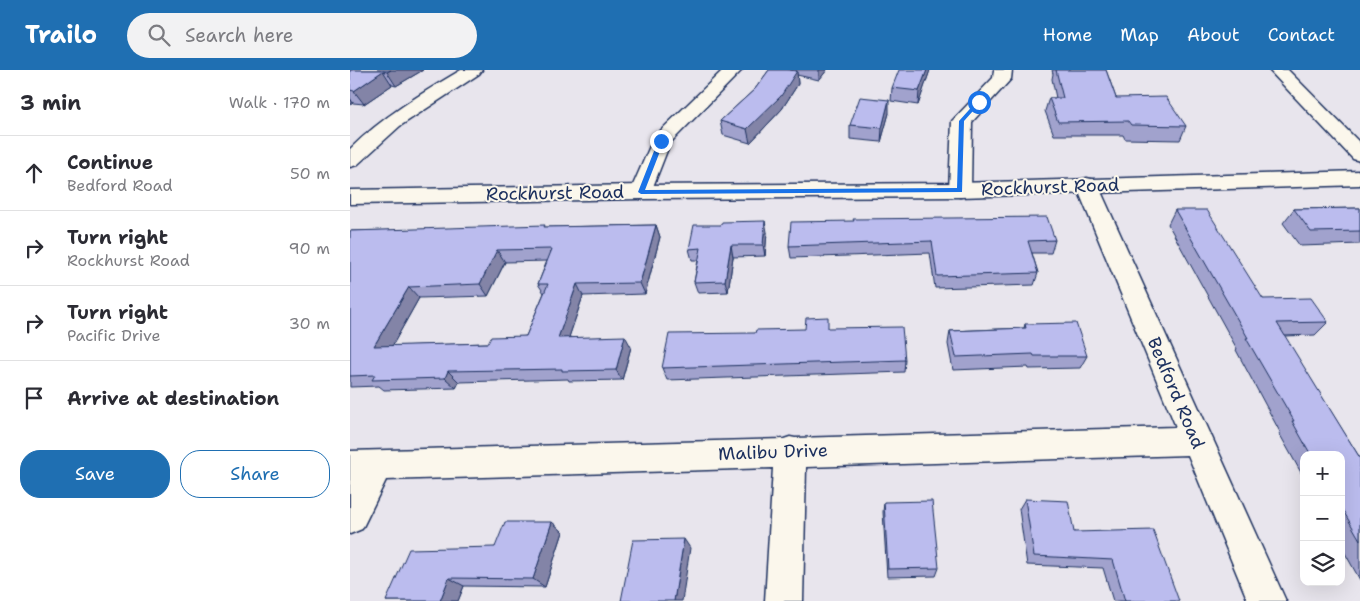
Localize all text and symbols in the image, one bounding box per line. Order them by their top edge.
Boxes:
search box [127,13,477,58]
text: Trailo [25,19,97,51]
icon: search [145,21,173,49]
text: Search here [185,23,294,48]
text: Home [1043,23,1092,47]
text: Map [1120,23,1159,47]
text: About [1187,23,1240,47]
text: Contact [1268,23,1335,47]
text: 3 min [20,89,81,117]
route start [968,91,991,114]
text: Walk · 170 m [229,92,330,113]
route end [650,130,673,153]
text: Continue [67,150,153,175]
icon: ahead [20,159,48,187]
text: 50 m [290,163,330,184]
street label: Rockhurst Road [981,173,1119,201]
text: Bedford Road [67,175,173,196]
street label: Rockhurst Road [486,180,624,206]
text: Turn right [67,225,168,250]
icon: right [20,234,48,262]
text: 90 m [289,238,330,259]
text: Rockhurst Road [67,250,190,271]
text: Turn right [67,300,168,325]
icon: right [20,309,48,337]
text: 30 m [289,313,330,334]
text: Pacific Drive [67,325,161,346]
street label: Bedford Road [1142,334,1210,452]
icon: arrive [20,384,48,412]
text: Arrive at destination [67,386,279,411]
street label: Malibu Drive [718,438,828,466]
button: Save [20,450,170,498]
button: Share [180,450,330,498]
map controls [1300,451,1345,586]
button: + [1300,451,1345,496]
button: − [1300,496,1345,541]
button: layers [1300,541,1345,586]

